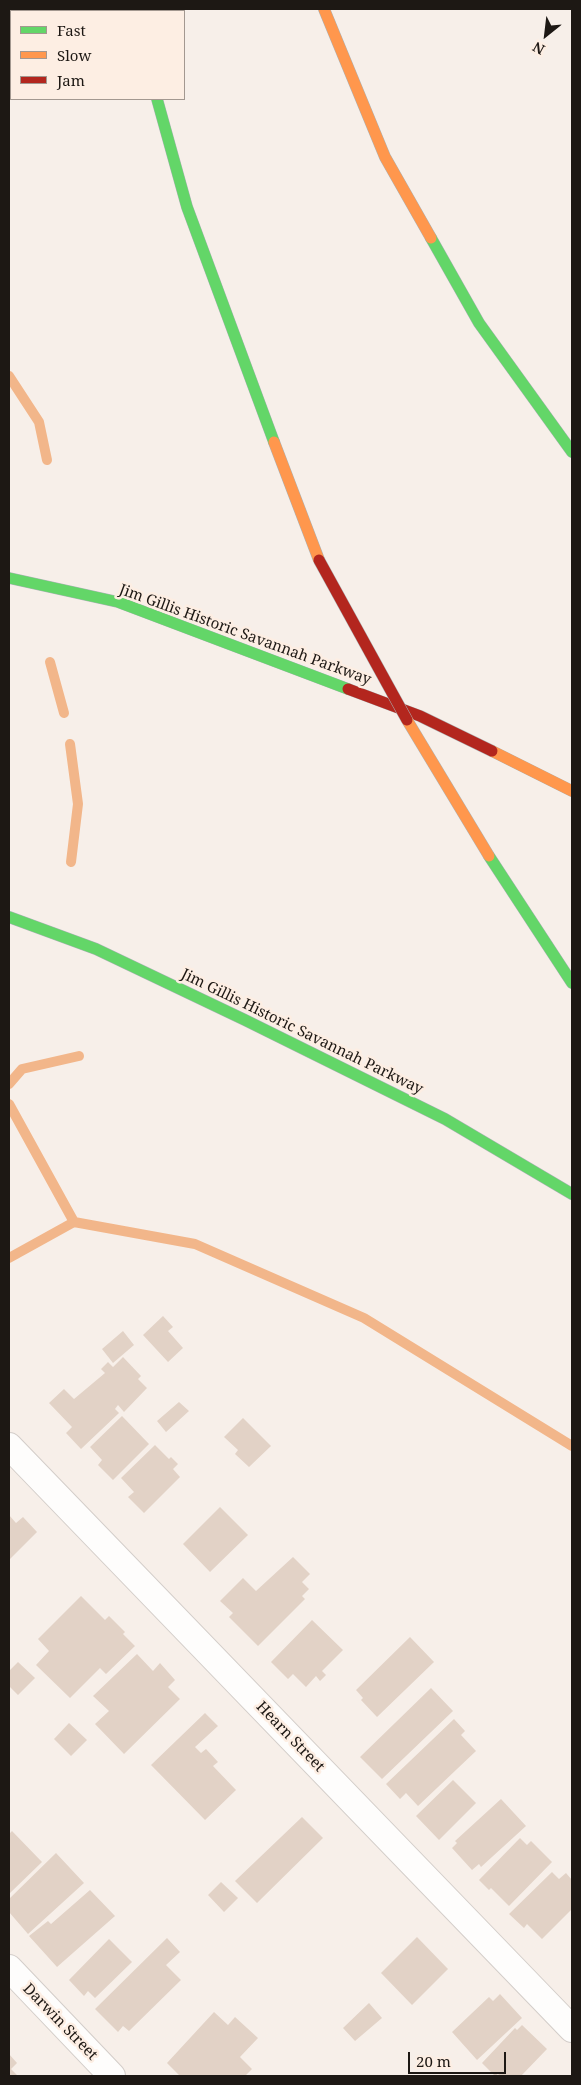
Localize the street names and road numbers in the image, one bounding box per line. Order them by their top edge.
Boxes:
street label: Jim Gillis Historic Savannah Parkway [117,581,373,689]
street label: Jim Gillis Historic Savannah Parkway [178,965,426,1099]
street label: Hearn Street [252,1698,328,1776]
street label: Darwin Street [19,1980,101,2064]

